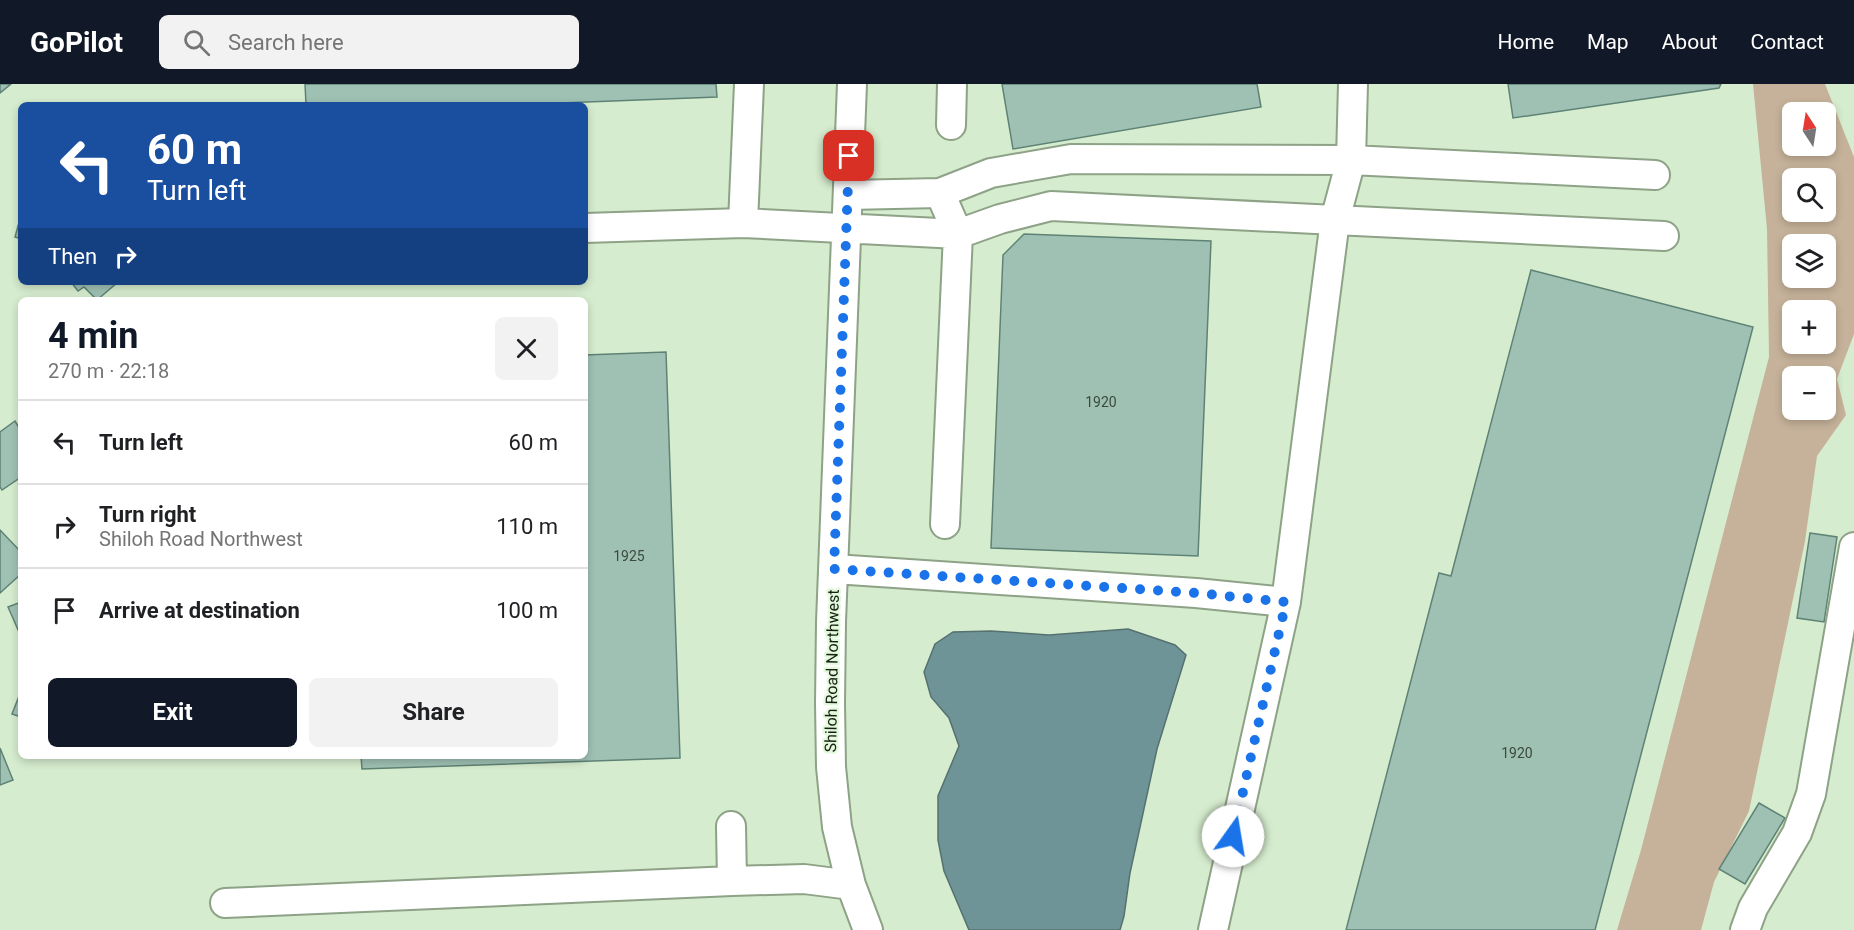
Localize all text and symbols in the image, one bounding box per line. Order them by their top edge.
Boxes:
search box [159,15,579,69]
text: GoPilot [30,26,123,59]
icon: search [180,26,213,59]
text: Search here [228,30,344,55]
text: Home [1498,30,1554,54]
text: Map [1587,30,1629,54]
text: About [1662,30,1718,54]
text: Contact [1751,30,1824,54]
north arrow [1782,102,1836,156]
map controls [1782,102,1836,420]
text: 60 m [147,125,242,174]
icon: left [48,126,126,204]
pin [823,130,874,181]
icon: arrive [832,139,865,172]
button: search [1782,168,1836,222]
text: Turn left [147,175,247,207]
button: layers [1782,234,1836,288]
icon: right [109,240,142,273]
text: Then [48,244,97,269]
button: + [1782,300,1836,354]
text: 4 min [48,315,139,357]
button: close [495,317,558,380]
text: 270 m · 22:18 [48,359,169,383]
button: − [1782,366,1836,420]
house number: 1920 [1085,394,1117,410]
icon: left [48,426,81,459]
text: Turn left [99,430,183,455]
text: 60 m [509,430,558,455]
text: Turn right [99,502,196,527]
icon: right [48,510,81,543]
text: 110 m [496,514,558,539]
text: Shiloh Road Northwest [99,527,303,551]
house number: 1925 [613,548,645,564]
street label: Shiloh Road Northwest [821,589,843,753]
icon: arrive [48,594,81,627]
text: Arrive at destination [99,598,300,623]
text: 100 m [496,598,558,623]
button: Exit [48,678,297,747]
button: Share [309,678,558,747]
house number: 1920 [1501,745,1533,761]
position arrow [1201,804,1265,868]

